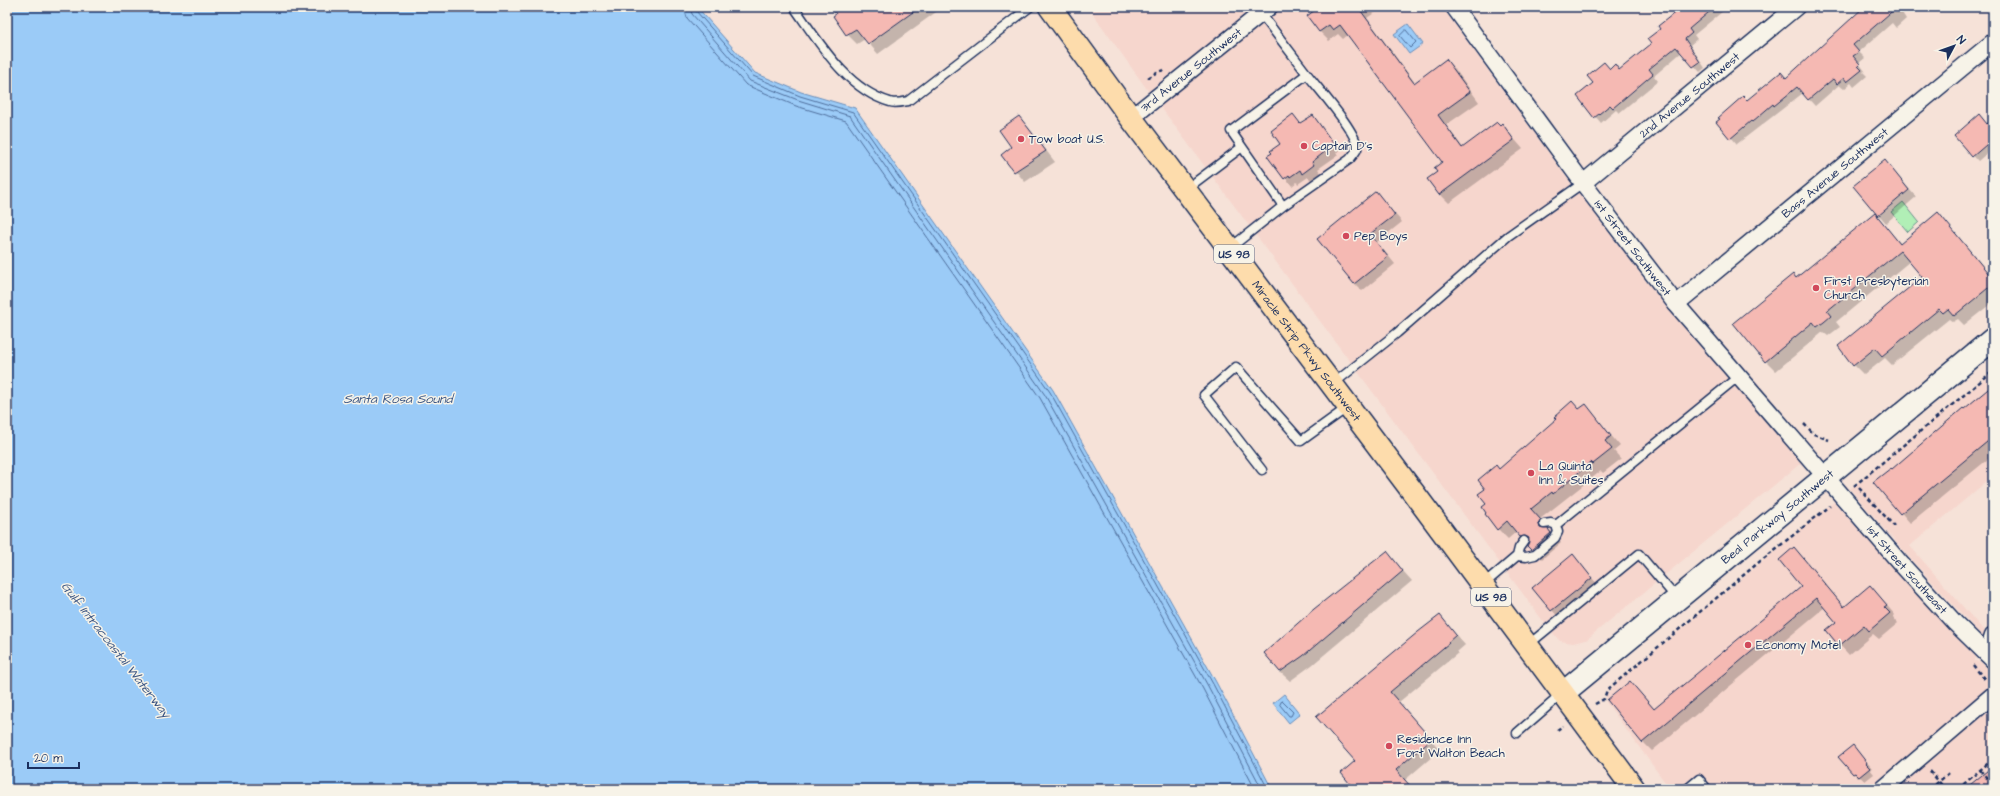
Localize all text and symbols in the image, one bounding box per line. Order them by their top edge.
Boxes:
street label: 3rd Avenue Southwest [1137,24,1246,116]
north arrow [1934,26,1974,66]
text: N [1953,32,1969,47]
street label: 2nd Avenue Southwest [1635,48,1744,142]
street label: Bass Avenue Southwest [1778,123,1892,222]
place label: Tow boat U.S. [1029,131,1105,148]
marker: Tow boat U.S. [1016,134,1026,144]
place label: Captain D's [1312,138,1373,155]
marker: Captain D's [1299,141,1309,151]
street label: 1st Street Southwest [1590,196,1675,300]
place label: Pep Boys [1354,228,1408,246]
marker: Pep Boys [1341,231,1351,241]
road number: US 98 [1214,245,1254,263]
place label: First Presbyterian Church [1824,273,1928,304]
street label: Miracle Strip Pkwy Southwest [1248,277,1365,425]
marker: First Presbyterian Church [1811,283,1821,293]
water label: Santa Rosa Sound [344,390,455,408]
place label: La Quinta Inn & Suites [1539,458,1603,489]
street label: Beal Parkway Southwest [1717,465,1837,568]
marker: La Quinta Inn & Suites [1526,468,1536,478]
street label: 1st Street Southeast [1863,522,1951,618]
water label: Gulf Intracoastal Waterway [56,578,176,724]
road number: US 98 [1471,588,1511,606]
place label: Economy Motel [1756,637,1841,655]
marker: Economy Motel [1743,640,1753,650]
place label: Residence Inn Fort Walton Beach [1397,731,1505,762]
marker: Residence Inn Fort Walton Beach [1384,741,1394,751]
scale bar [28,744,79,770]
text: 20 m [34,750,63,767]

